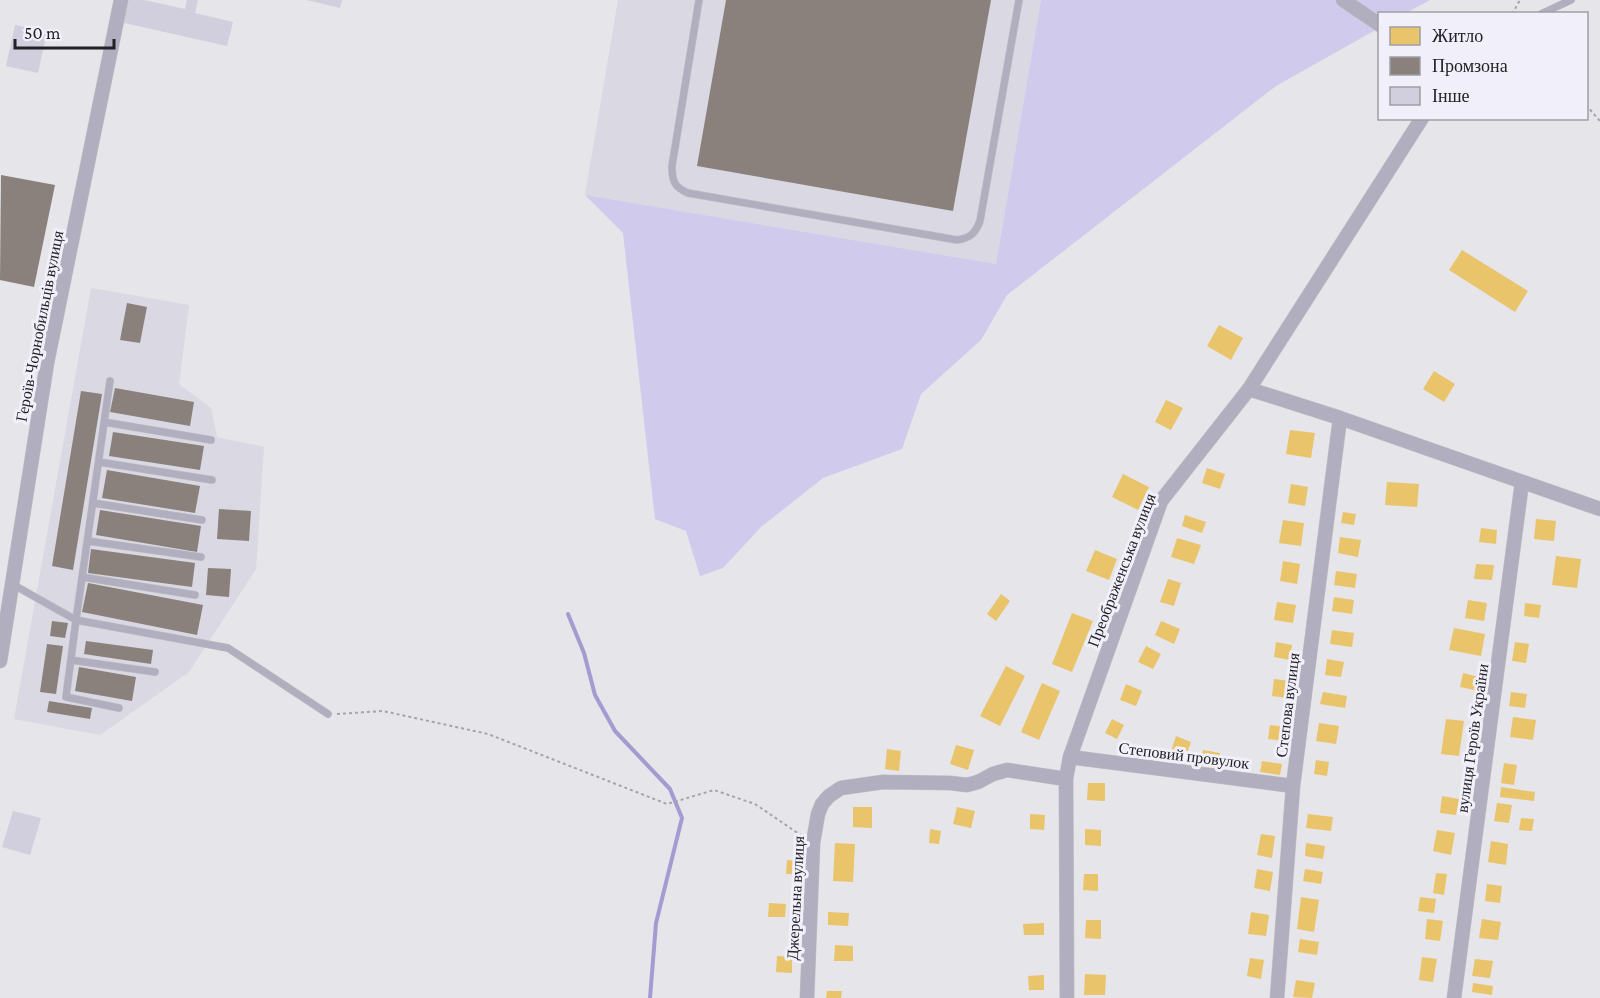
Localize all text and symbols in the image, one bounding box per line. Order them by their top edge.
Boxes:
scale bar [15,12,114,50]
legend [1378,12,1588,120]
text: 50 m [24,23,61,43]
text: Житло [1432,26,1483,46]
text: Промзона [1432,56,1508,76]
text: Інше [1432,86,1469,106]
street label: Героїв-Чорнобильців вулиця [13,229,67,423]
street label: Преображенська вулиця [1084,490,1160,650]
street label: Степова вулиця [1273,651,1303,758]
street label: вулиця Героїв України [1454,662,1492,814]
street label: Степовий провулок [1118,739,1250,773]
street label: Джерельна вулиця [784,835,808,961]

